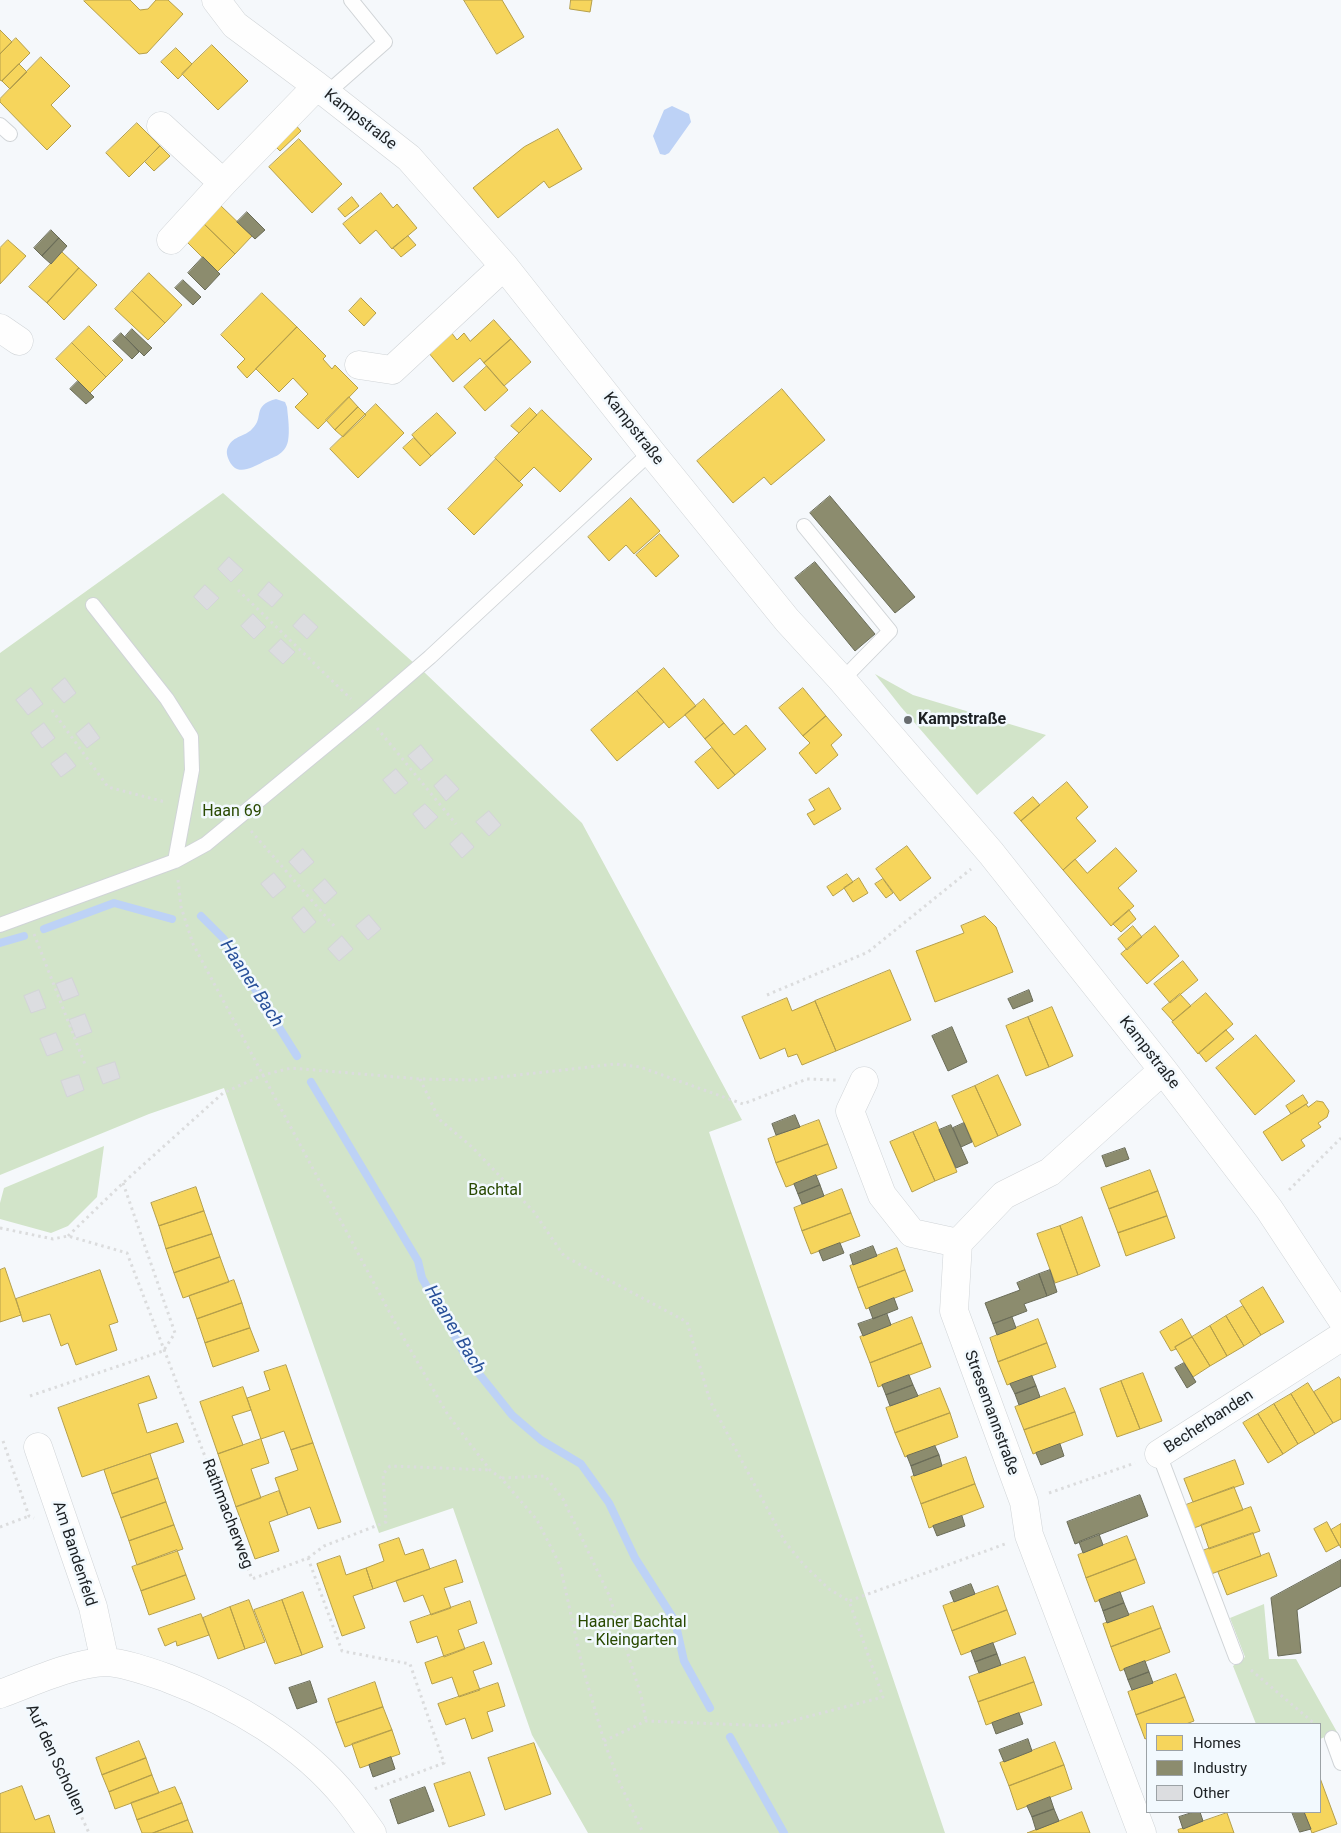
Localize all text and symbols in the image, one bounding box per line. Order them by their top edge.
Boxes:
street label: Kampstraße [320,86,400,154]
street label: Kampstraße [599,389,667,469]
place label: Kampstraße [918,710,1006,730]
marker: Kampstraße [902,714,914,726]
park label: Haan 69 [202,802,262,822]
water label: Haaner Bach [215,936,287,1032]
street label: Kampstraße [1115,1013,1183,1093]
park label: Bachtal [468,1181,522,1201]
water label: Haaner Bach [419,1282,489,1378]
street label: Stresemannstraße [960,1348,1022,1478]
street label: Becherbanden [1161,1386,1257,1458]
street label: Rathmacherweg [197,1456,257,1572]
street label: Am Bandenfeld [48,1499,100,1609]
park label: Haaner Bachtal - Kleingarten [577,1613,687,1651]
street label: Auf den Schollen [21,1702,89,1818]
legend [1146,1723,1321,1813]
text: Homes [1193,1734,1241,1752]
text: Industry [1193,1759,1247,1777]
text: Other [1193,1784,1230,1802]

